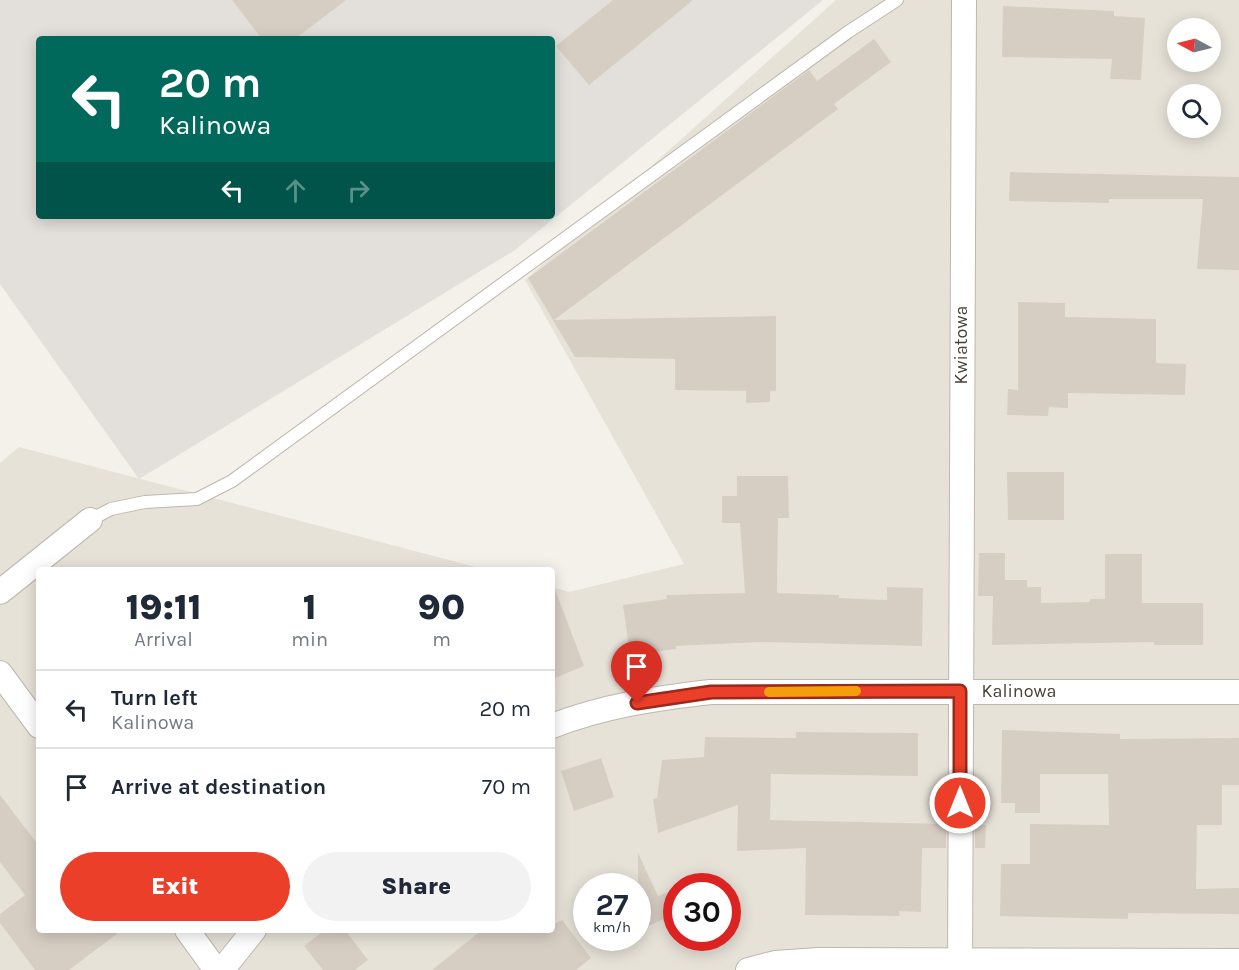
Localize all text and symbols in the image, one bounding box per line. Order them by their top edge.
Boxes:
north arrow [1167,18,1221,72]
map controls [1167,18,1221,138]
text: 20 m [159,58,261,108]
icon: left [60,60,138,138]
button: search [1167,84,1221,138]
text: Kalinowa [159,109,271,141]
icon: left [216,174,249,207]
icon: ahead [279,174,312,207]
icon: right [342,174,375,207]
street label: Kwiatowa [950,306,972,384]
text: 19:11 [126,586,202,628]
text: 1 [303,586,317,628]
text: 90 [418,586,465,628]
text: Arrival [134,628,193,651]
text: min [291,628,328,651]
text: m [432,628,451,651]
pin [611,641,662,703]
icon: arrive [620,650,653,683]
street label: Kalinowa [982,680,1056,702]
text: Turn left [111,685,198,711]
icon: left [60,693,93,726]
text: 20 m [479,696,531,722]
text: Kalinowa [111,711,194,734]
icon: arrive [60,771,93,804]
position arrow [928,771,992,835]
text: Arrive at destination [111,774,326,800]
text: 70 m [482,774,531,800]
button: Exit [60,852,290,921]
button: Share [302,852,531,921]
speed limit sign: 30 [663,873,741,951]
text: 27 [595,887,629,923]
text: km/h [593,918,631,936]

